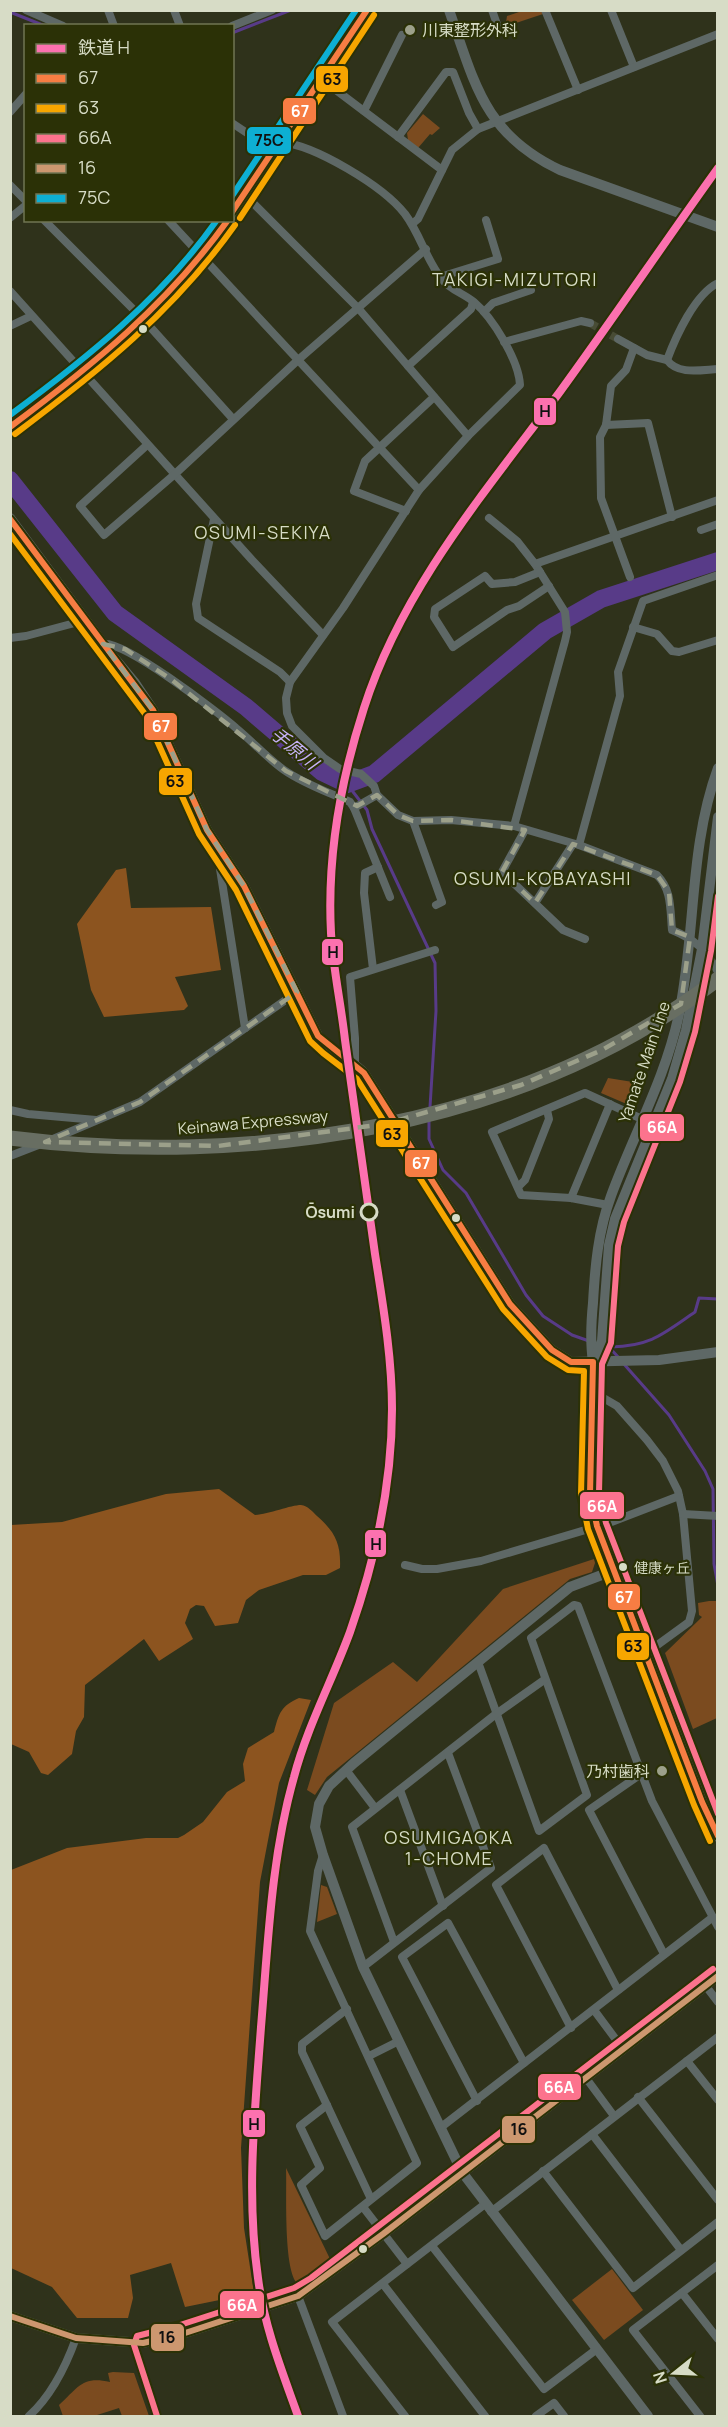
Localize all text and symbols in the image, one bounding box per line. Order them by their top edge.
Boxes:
place label: 川東整形外科 [422,19,518,41]
marker: 川東整形外科 [403,23,417,37]
legend [24,24,234,222]
text: 鉄道 H [78,35,130,59]
text: 67 [78,65,98,89]
line badge: 63 [315,65,349,93]
text: 63 [322,68,342,90]
text: 63 [78,95,99,119]
line badge: 67 [282,97,317,125]
text: 67 [291,100,309,122]
text: 66A [78,125,112,149]
line badge: 75C [246,126,292,155]
text: 75C [254,129,284,151]
text: 16 [78,155,96,179]
text: 75C [78,185,110,209]
district label: TAKIGI-MIZUTORI [432,267,598,291]
unlabelled marker [137,323,149,335]
line badge: H [533,397,557,426]
text: H [539,400,551,422]
district label: OSUMI-SEKIYA [194,520,332,544]
line badge: 67 [143,712,178,741]
text: 67 [152,715,170,737]
water label: 手原川 [267,721,325,776]
line badge: 63 [158,767,193,796]
text: 63 [165,770,185,792]
district label: OSUMI-KOBAYASHI [454,866,632,890]
line badge: H [321,938,344,966]
text: H [327,941,339,963]
street label: Yamate Main Line [613,998,675,1126]
street label: Keinawa Expressway [177,1104,330,1140]
line badge: 66A [639,1113,685,1142]
text: 66A [647,1116,678,1138]
line badge: 63 [375,1119,409,1148]
text: 63 [382,1123,402,1145]
line badge: 67 [404,1149,438,1178]
text: 67 [412,1152,430,1174]
place label: Ōsumi [305,1201,355,1223]
marker: Ōsumi [360,1203,378,1221]
unlabelled marker [450,1212,462,1224]
line badge: 66A [579,1491,625,1520]
text: 66A [587,1495,618,1517]
line badge: H [364,1529,387,1558]
text: H [370,1533,382,1555]
place label: 健康ヶ丘 [634,1558,690,1577]
marker: 健康ヶ丘 [617,1561,629,1573]
line badge: 67 [607,1583,641,1611]
text: 67 [615,1586,633,1608]
line badge: 63 [616,1632,650,1661]
text: 63 [623,1635,643,1657]
place label: 乃村歯科 [586,1760,650,1782]
marker: 乃村歯科 [655,1764,669,1778]
district label: OSUMIGAOKA 1-CHOME [384,1825,514,1870]
line badge: 66A [537,2073,582,2101]
text: 66A [544,2076,575,2098]
line badge: H [242,2109,266,2138]
text: H [248,2113,260,2135]
line badge: 16 [501,2115,536,2144]
text: 16 [511,2118,528,2140]
unlabelled marker [357,2243,369,2255]
line badge: 66A [219,2290,265,2319]
text: 66A [227,2294,258,2316]
line badge: 16 [150,2323,185,2352]
text: 16 [159,2326,176,2348]
north arrow [644,2343,704,2403]
text: N [647,2369,672,2387]

